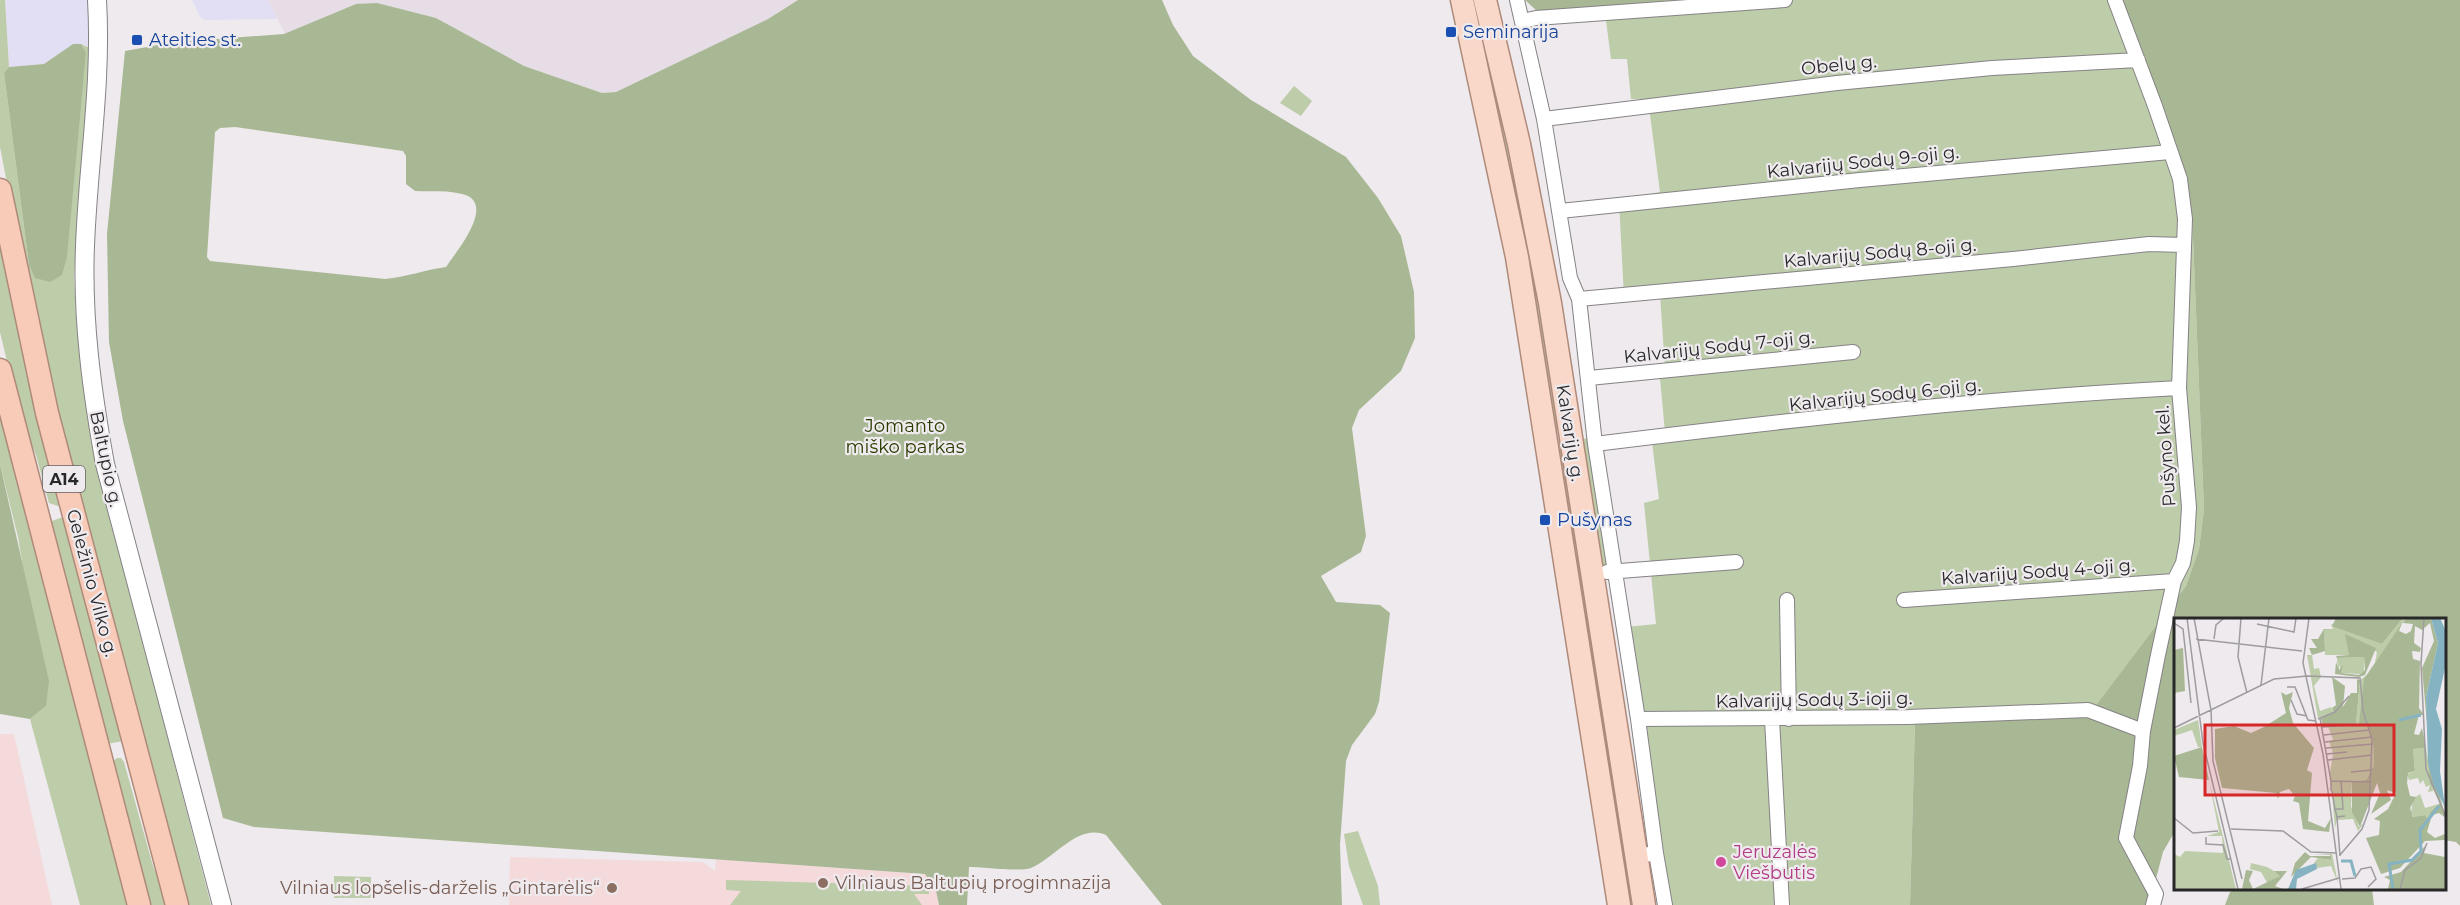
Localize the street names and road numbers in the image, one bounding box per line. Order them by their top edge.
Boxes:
street label: Obelų g. [1800,50,1878,80]
street label: Kalvarijų Sodų 9-oji g. [1766,141,1960,183]
street label: Kalvarijų Sodų 8-oji g. [1783,234,1977,272]
street label: Kalvarijų Sodų 7-oji g. [1623,326,1815,368]
street label: Kalvarijų Sodų 6-oji g. [1788,374,1982,416]
street label: Kalvarijų g. [1551,383,1589,483]
street label: Pušyno kel. [2151,405,2181,507]
street label: Baltupio g. [85,409,127,509]
road number: A14 [43,466,85,492]
street label: Geležinio Vilko g. [62,507,122,659]
street label: Kalvarijų Sodų 4-oji g. [1940,554,2136,590]
street label: Kalvarijų Sodų 3-ioji g. [1715,687,1913,713]

